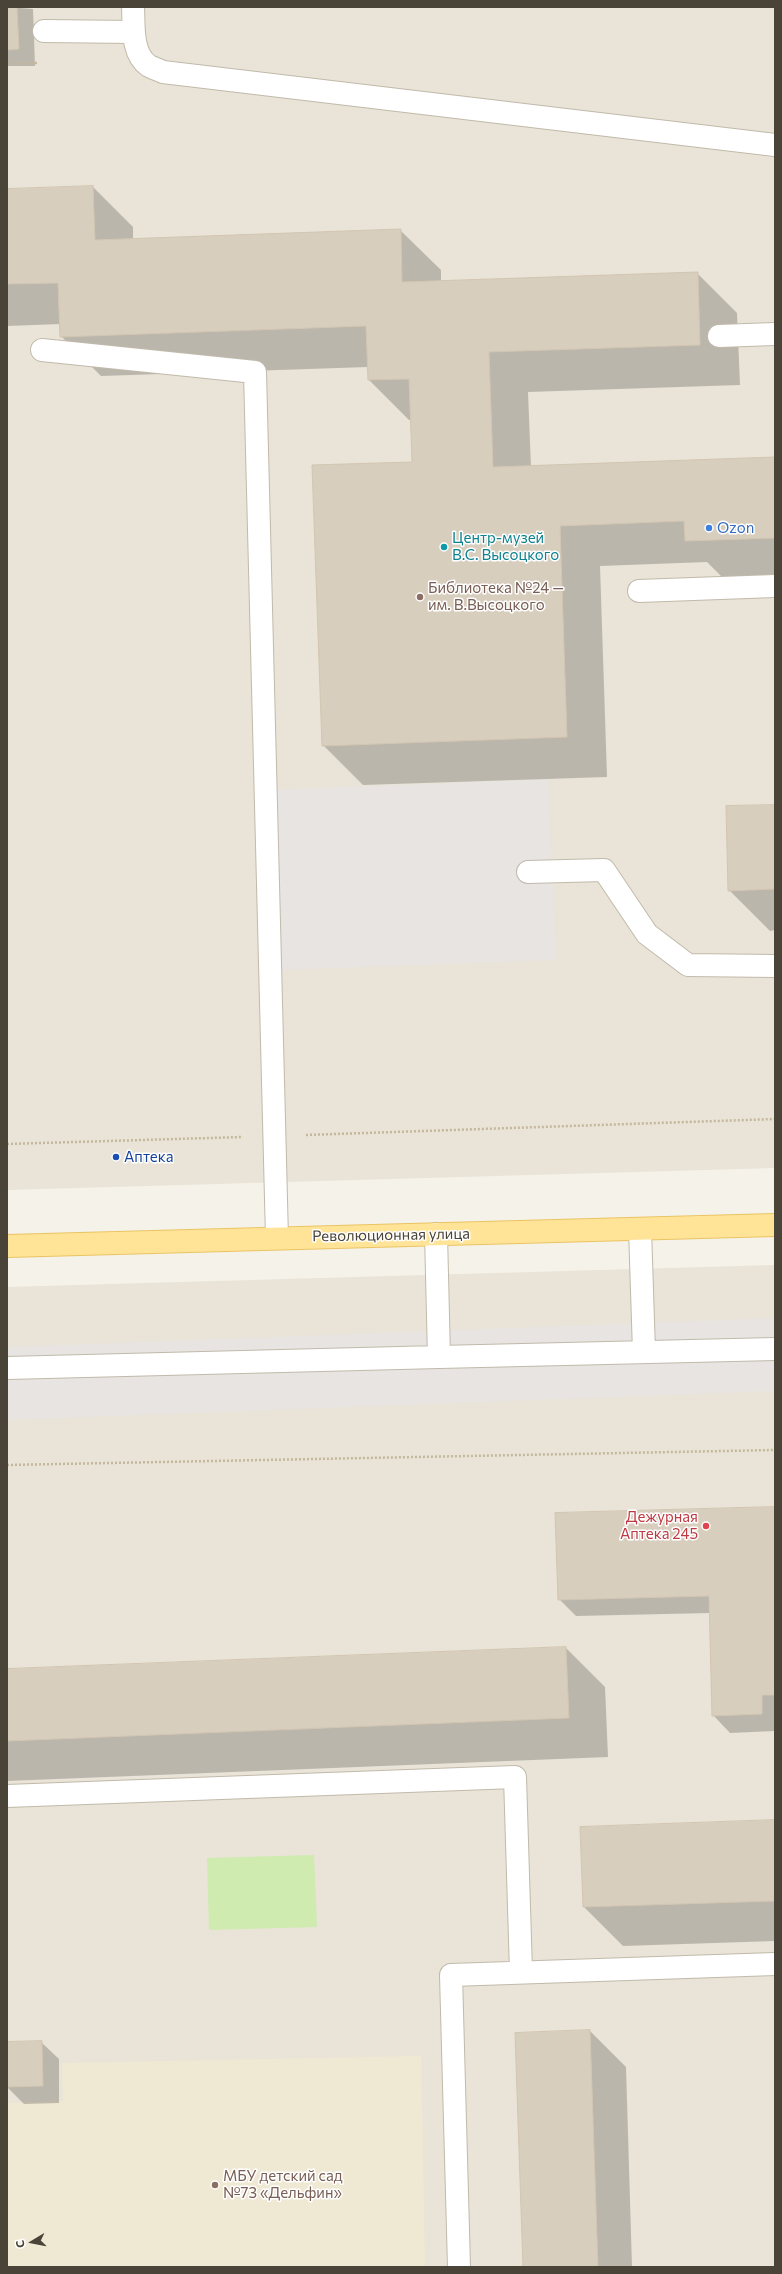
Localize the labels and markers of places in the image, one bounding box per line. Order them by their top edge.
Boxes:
place label: Ozon [717,519,754,537]
marker: Ozon [704,523,714,533]
place label: Центр-музей В.С. Высоцкого [452,529,559,564]
marker: Центр-музей В.С. Высоцкого [439,542,449,552]
place label: Библиотека №24 — им. В.Высоцкого [428,579,564,614]
marker: Библиотека №24 — им. В.Высоцкого [415,592,425,602]
place label: Аптека [124,1148,174,1166]
marker: Аптека [111,1152,121,1162]
place label: Дежурная Аптека 245 [620,1508,698,1543]
marker: Дежурная Аптека 245 [701,1521,711,1531]
place label: МБУ детский сад №73 «Дельфин» [223,2167,343,2202]
marker: МБУ детский сад №73 «Дельфин» [210,2180,220,2190]

